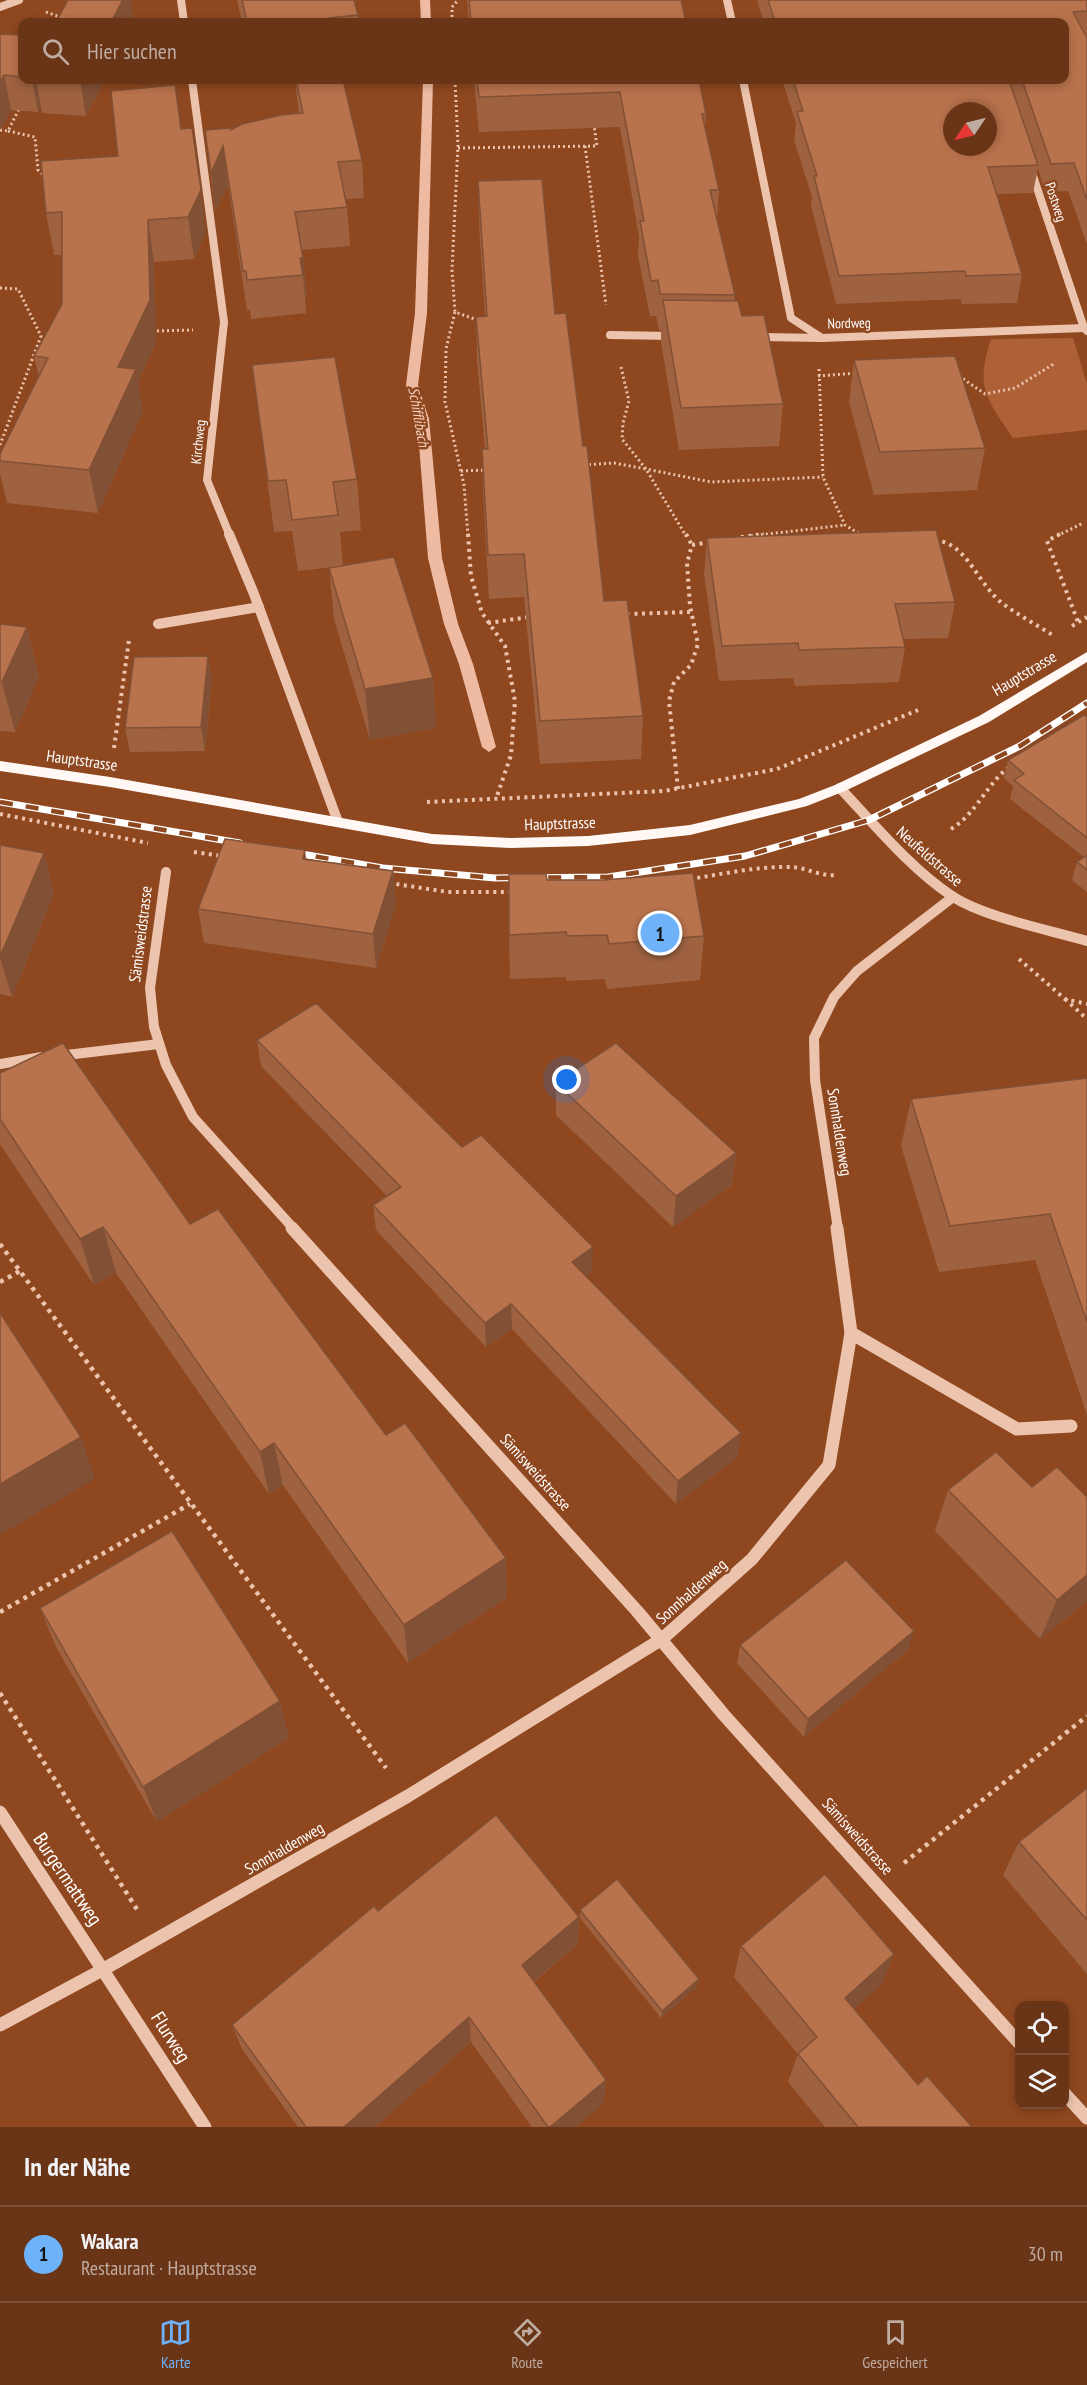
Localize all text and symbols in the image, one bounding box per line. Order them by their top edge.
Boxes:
search box [18,18,1069,84]
icon: search [39,35,72,68]
text: Hier suchen [87,37,177,65]
north arrow [943,102,997,156]
street label: Postweg [1041,180,1071,224]
street label: Nordweg [827,314,871,332]
water label: Schifflibach [404,386,434,450]
street label: Kirchweg [187,419,209,465]
street label: Hauptstrasse [988,646,1060,700]
street label: Hauptstrasse [45,745,119,775]
street label: Hauptstrasse [524,812,596,834]
street label: Neufeldstrasse [893,822,967,890]
street label: Sämisweidstrasse [124,885,156,983]
pin: 1 [640,910,680,956]
your location [552,1065,581,1094]
street label: Sonnhaldenweg [823,1087,857,1177]
street label: Sämisweidstrasse [496,1429,576,1515]
street label: Sonnhaldenweg [652,1554,730,1628]
street label: Sämisweidstrasse [818,1793,898,1879]
street label: Sonnhaldenweg [241,1817,327,1879]
street label: Burgermattweg [27,1828,109,1930]
map controls [1015,2001,1069,2109]
button: locate [1015,2001,1069,2055]
street label: Flurweg [145,2007,197,2067]
button: layers [1015,2055,1069,2109]
text: In der Nähe [24,2150,130,2183]
text: Wakara [81,2227,139,2255]
text: 1 [39,2241,48,2267]
text: 30 m [1028,2241,1063,2267]
text: Restaurant · Hauptstrasse [81,2255,257,2281]
tab: Karte [159,2316,192,2372]
tab: Route [511,2316,544,2372]
tab: Gespeichert [862,2316,928,2372]

